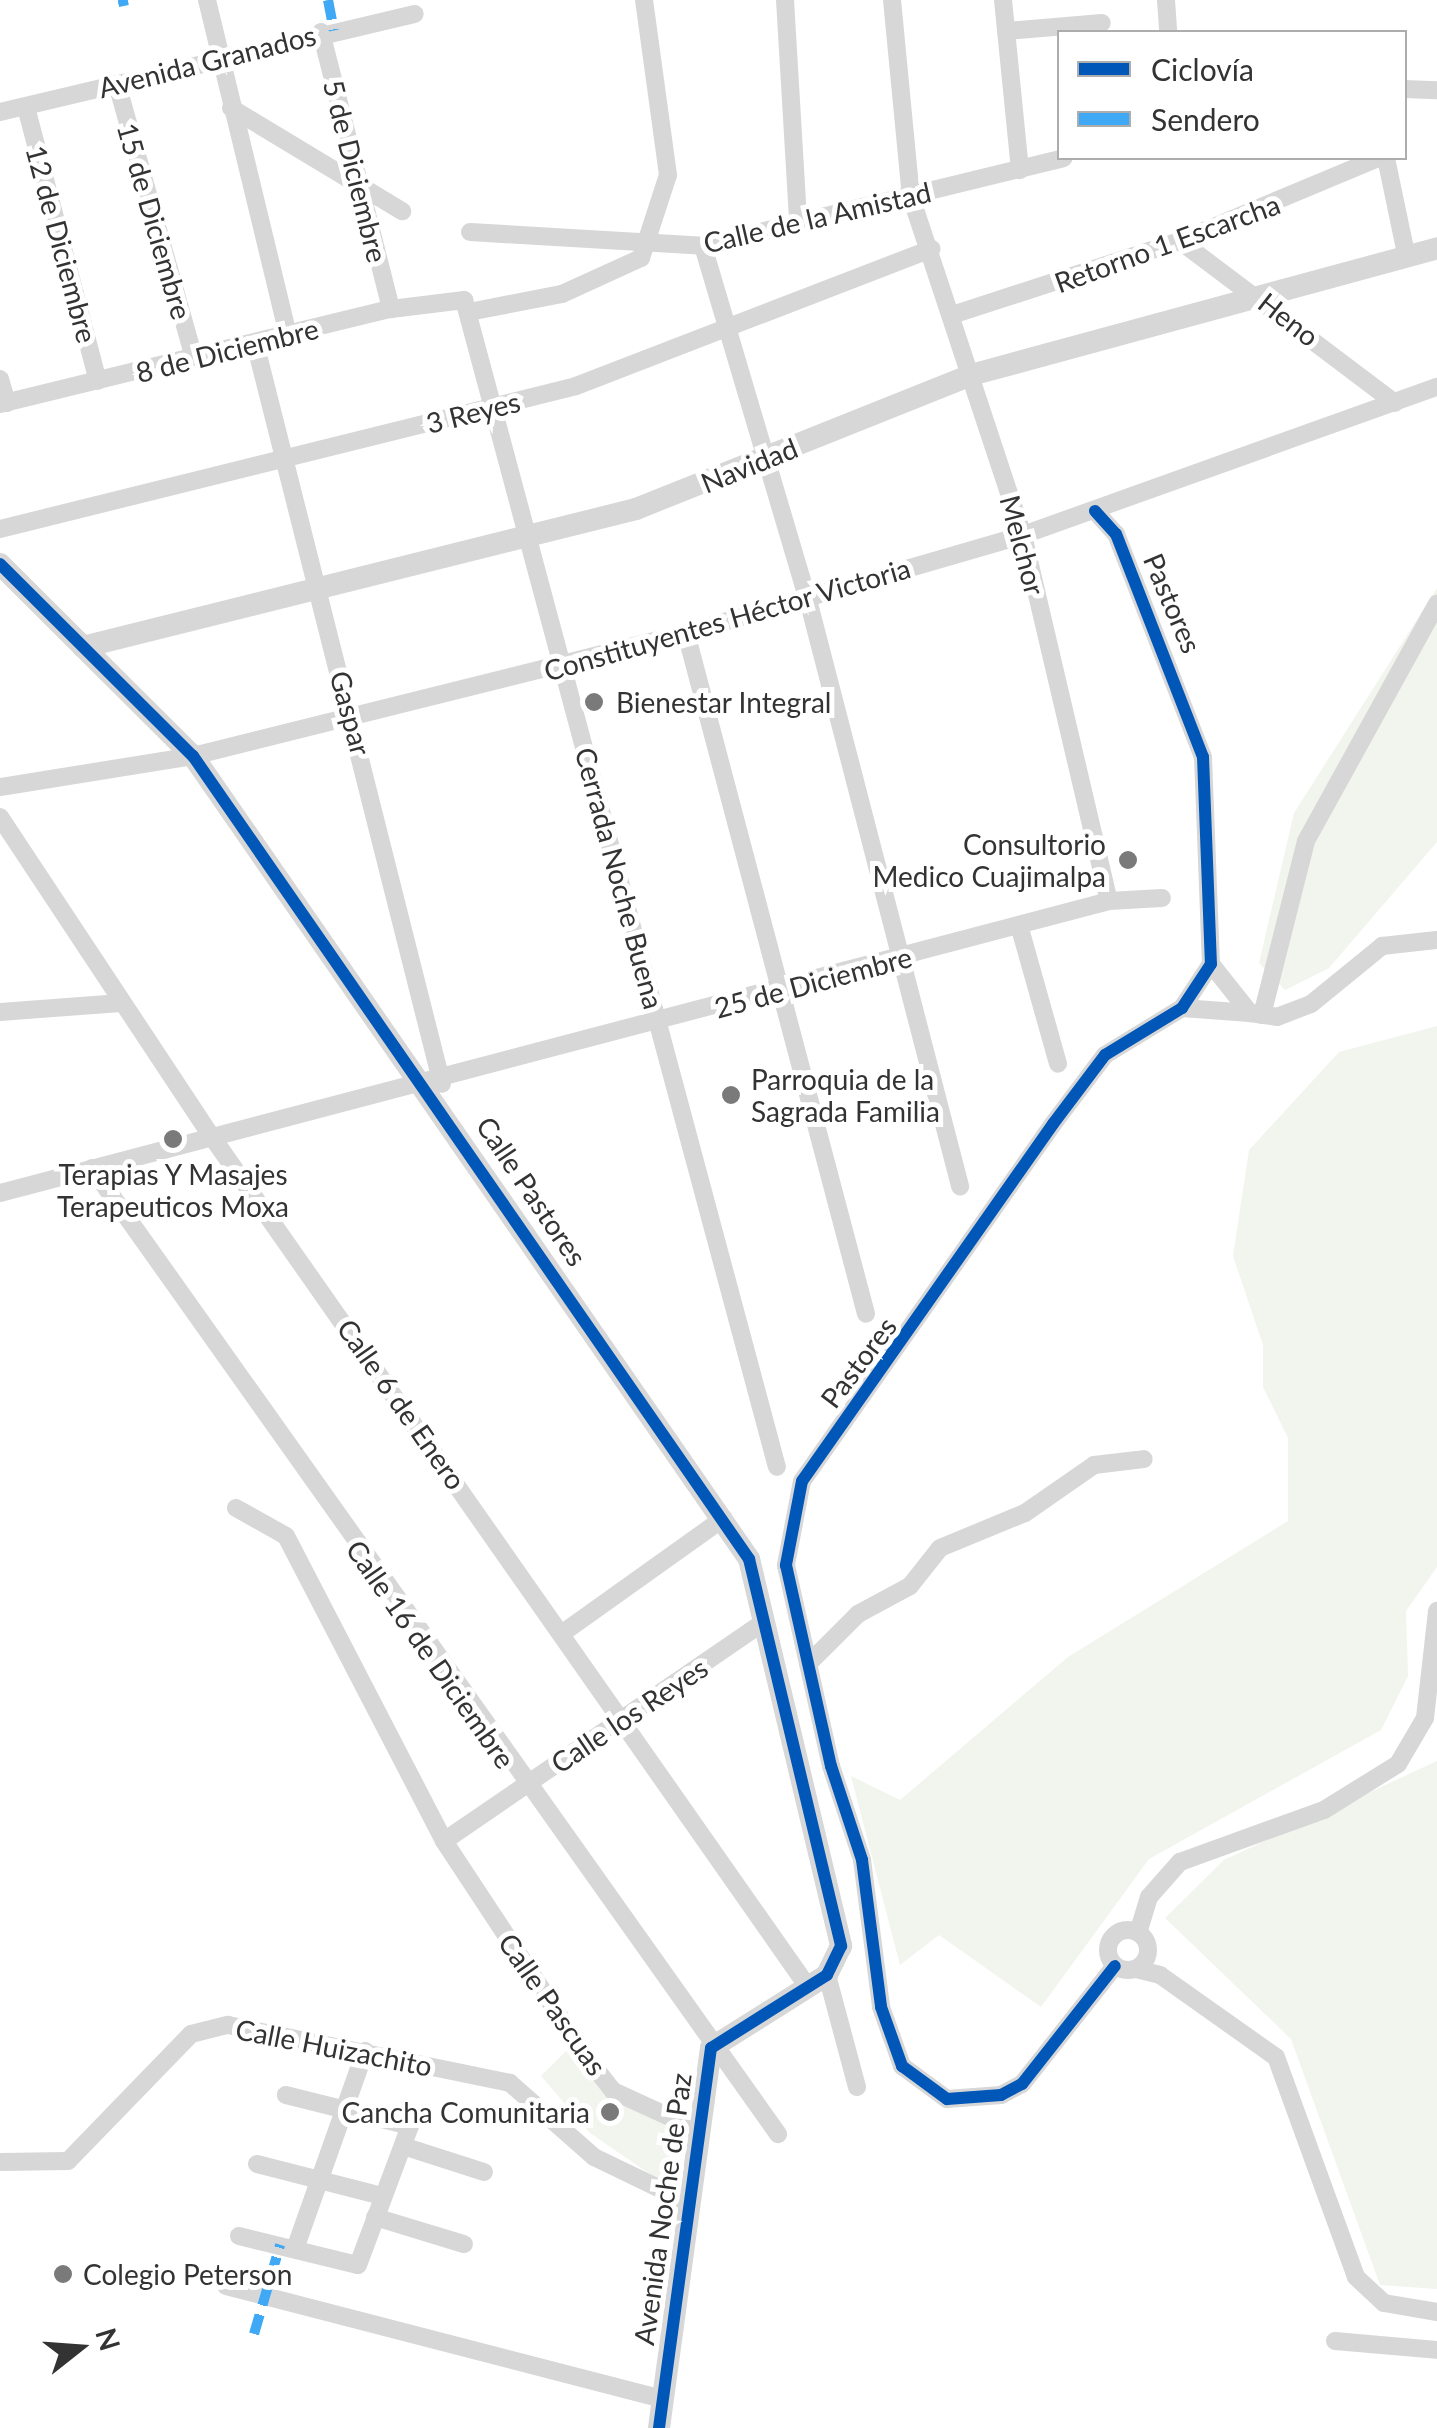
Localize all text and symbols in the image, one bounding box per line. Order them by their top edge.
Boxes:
street label: Avenida Granados [95,18,319,104]
legend [1057,30,1407,160]
text: Ciclovía [1151,51,1254,87]
street label: 5 de Diciembre [317,76,395,266]
text: Sendero [1151,101,1260,137]
street label: 15 de Diciembre [111,119,199,323]
street label: 12 de Diciembre [20,142,104,346]
street label: Calle de la Amistad [699,174,935,260]
street label: Retorno 1 Escarcha [1050,187,1284,299]
street label: Heno [1252,285,1326,353]
street label: 8 de Diciembre [132,311,322,389]
street label: 3 Reyes [423,384,523,440]
street label: Navidad [696,431,802,499]
street label: Melchor [994,491,1052,599]
street label: Pastores [1137,548,1209,658]
street label: Constituyentes Héctor Victoria [539,550,915,688]
street label: Gaspar [324,667,378,759]
place label: Bienestar Integral [616,685,832,719]
marker: Bienestar Integral [581,689,607,715]
street label: Cerrada Noche Buena [569,743,671,1013]
place label: Consultorio Medico Cuajimalpa [872,827,1106,893]
marker: Consultorio Medico Cuajimalpa [1115,847,1141,873]
street label: 25 de Diciembre [711,940,915,1024]
place label: Parroquia de la Sagrada Familia [751,1062,940,1128]
marker: Parroquia de la Sagrada Familia [720,1084,742,1106]
street label: Calle Pastores [470,1110,594,1272]
marker: Terapias Y Masajes Terapeuticos Moxa [160,1126,186,1152]
place label: Terapias Y Masajes Terapeuticos Moxa [57,1157,289,1223]
street label: Pastores [813,1310,903,1414]
street label: Calle 6 de Enero [331,1312,473,1496]
street label: Calle 16 de Diciembre [340,1533,522,1775]
street label: Calle los Reyes [544,1650,714,1780]
street label: Calle Pascuas [492,1927,614,2081]
street label: Calle Huizachito [233,2011,435,2083]
street label: Avenida Noche de Paz [626,2071,698,2347]
place label: Cancha Comunitaria [342,2095,590,2129]
marker: Cancha Comunitaria [599,2101,621,2123]
place label: Colegio Peterson [83,2257,292,2291]
marker: Colegio Peterson [52,2263,74,2285]
north arrow [30,2298,130,2398]
text: N [89,2324,128,2355]

